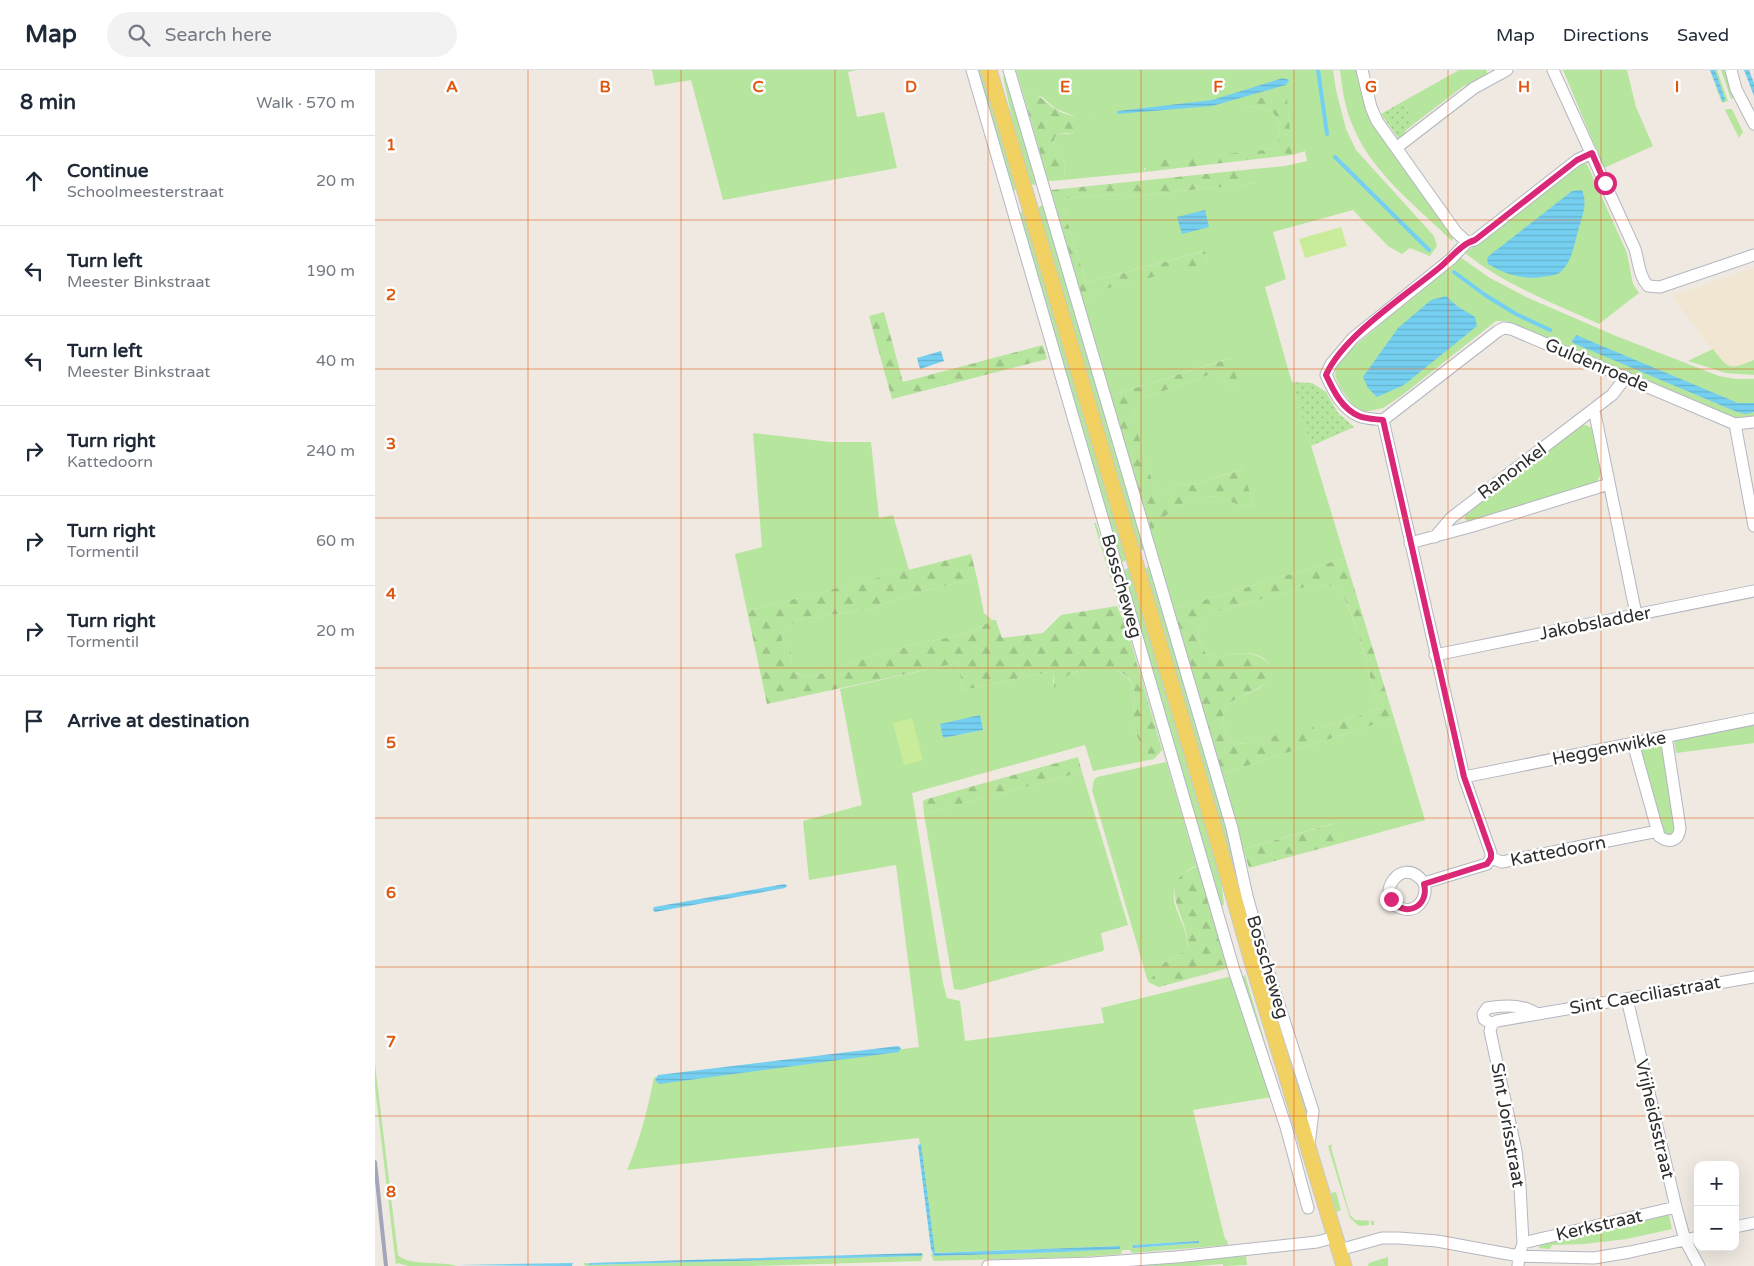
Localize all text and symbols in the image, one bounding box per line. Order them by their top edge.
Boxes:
search box [107,12,457,57]
text: Map [25,20,77,49]
icon: search [125,21,153,49]
text: Search here [165,24,272,46]
text: Map [1496,24,1535,46]
text: Directions [1563,24,1649,46]
text: Saved [1677,24,1729,46]
text: A [446,77,458,97]
text: B [599,77,611,97]
text: C [752,77,764,97]
text: D [905,77,917,97]
text: E [1060,77,1070,97]
text: F [1213,77,1223,97]
text: G [1365,77,1377,97]
text: H [1518,77,1530,97]
text: I [1675,77,1679,97]
text: 8 min [20,90,76,115]
text: Walk · 570 m [256,93,355,113]
text: 1 [386,135,396,155]
text: Continue [67,160,149,182]
icon: ahead [20,167,48,195]
text: 20 m [316,171,355,191]
route start [1594,172,1617,195]
text: Schoolmeesterstraat [67,182,224,202]
text: Turn left [67,250,143,272]
icon: left [20,257,48,285]
text: 190 m [306,261,355,281]
text: Meester Binkstraat [67,272,210,292]
text: 2 [386,285,396,305]
street label: Guldenroede [1542,333,1652,397]
text: Turn left [67,340,143,362]
icon: left [20,347,48,375]
text: 40 m [316,351,355,371]
text: Meester Binkstraat [67,362,210,382]
text: Turn right [67,430,155,452]
text: 3 [386,434,396,454]
icon: right [20,437,48,465]
street label: Ranonkel [1473,438,1551,504]
text: 240 m [306,441,355,461]
text: Kattedoorn [67,452,153,472]
text: Turn right [67,520,155,542]
icon: right [20,527,48,555]
text: 60 m [316,531,355,551]
street label: Bosscheweg [1097,532,1147,640]
text: Tormentil [67,542,139,562]
text: 4 [386,584,396,604]
street label: Jakobsladder [1537,601,1653,645]
text: Turn right [67,610,155,632]
icon: right [20,617,48,645]
text: 20 m [316,621,355,641]
text: Tormentil [67,632,139,652]
icon: arrive [20,707,48,735]
text: Arrive at destination [67,710,250,732]
street label: Heggenwikke [1550,726,1668,770]
text: 5 [386,733,396,753]
street label: Kattedoorn [1508,831,1608,871]
text: 6 [386,883,396,903]
route end [1380,888,1403,911]
street label: Bosscheweg [1242,913,1294,1021]
street label: Sint Caeciliastraat [1568,971,1722,1019]
text: 7 [386,1032,396,1052]
street label: Vrijheidsstraat [1631,1057,1680,1181]
street label: Sint Jorisstraat [1486,1061,1530,1189]
map controls [1694,1161,1739,1251]
button: + [1694,1161,1739,1206]
text: 8 [386,1182,396,1202]
street label: Kerkstraat [1554,1204,1645,1246]
button: − [1694,1206,1739,1251]

